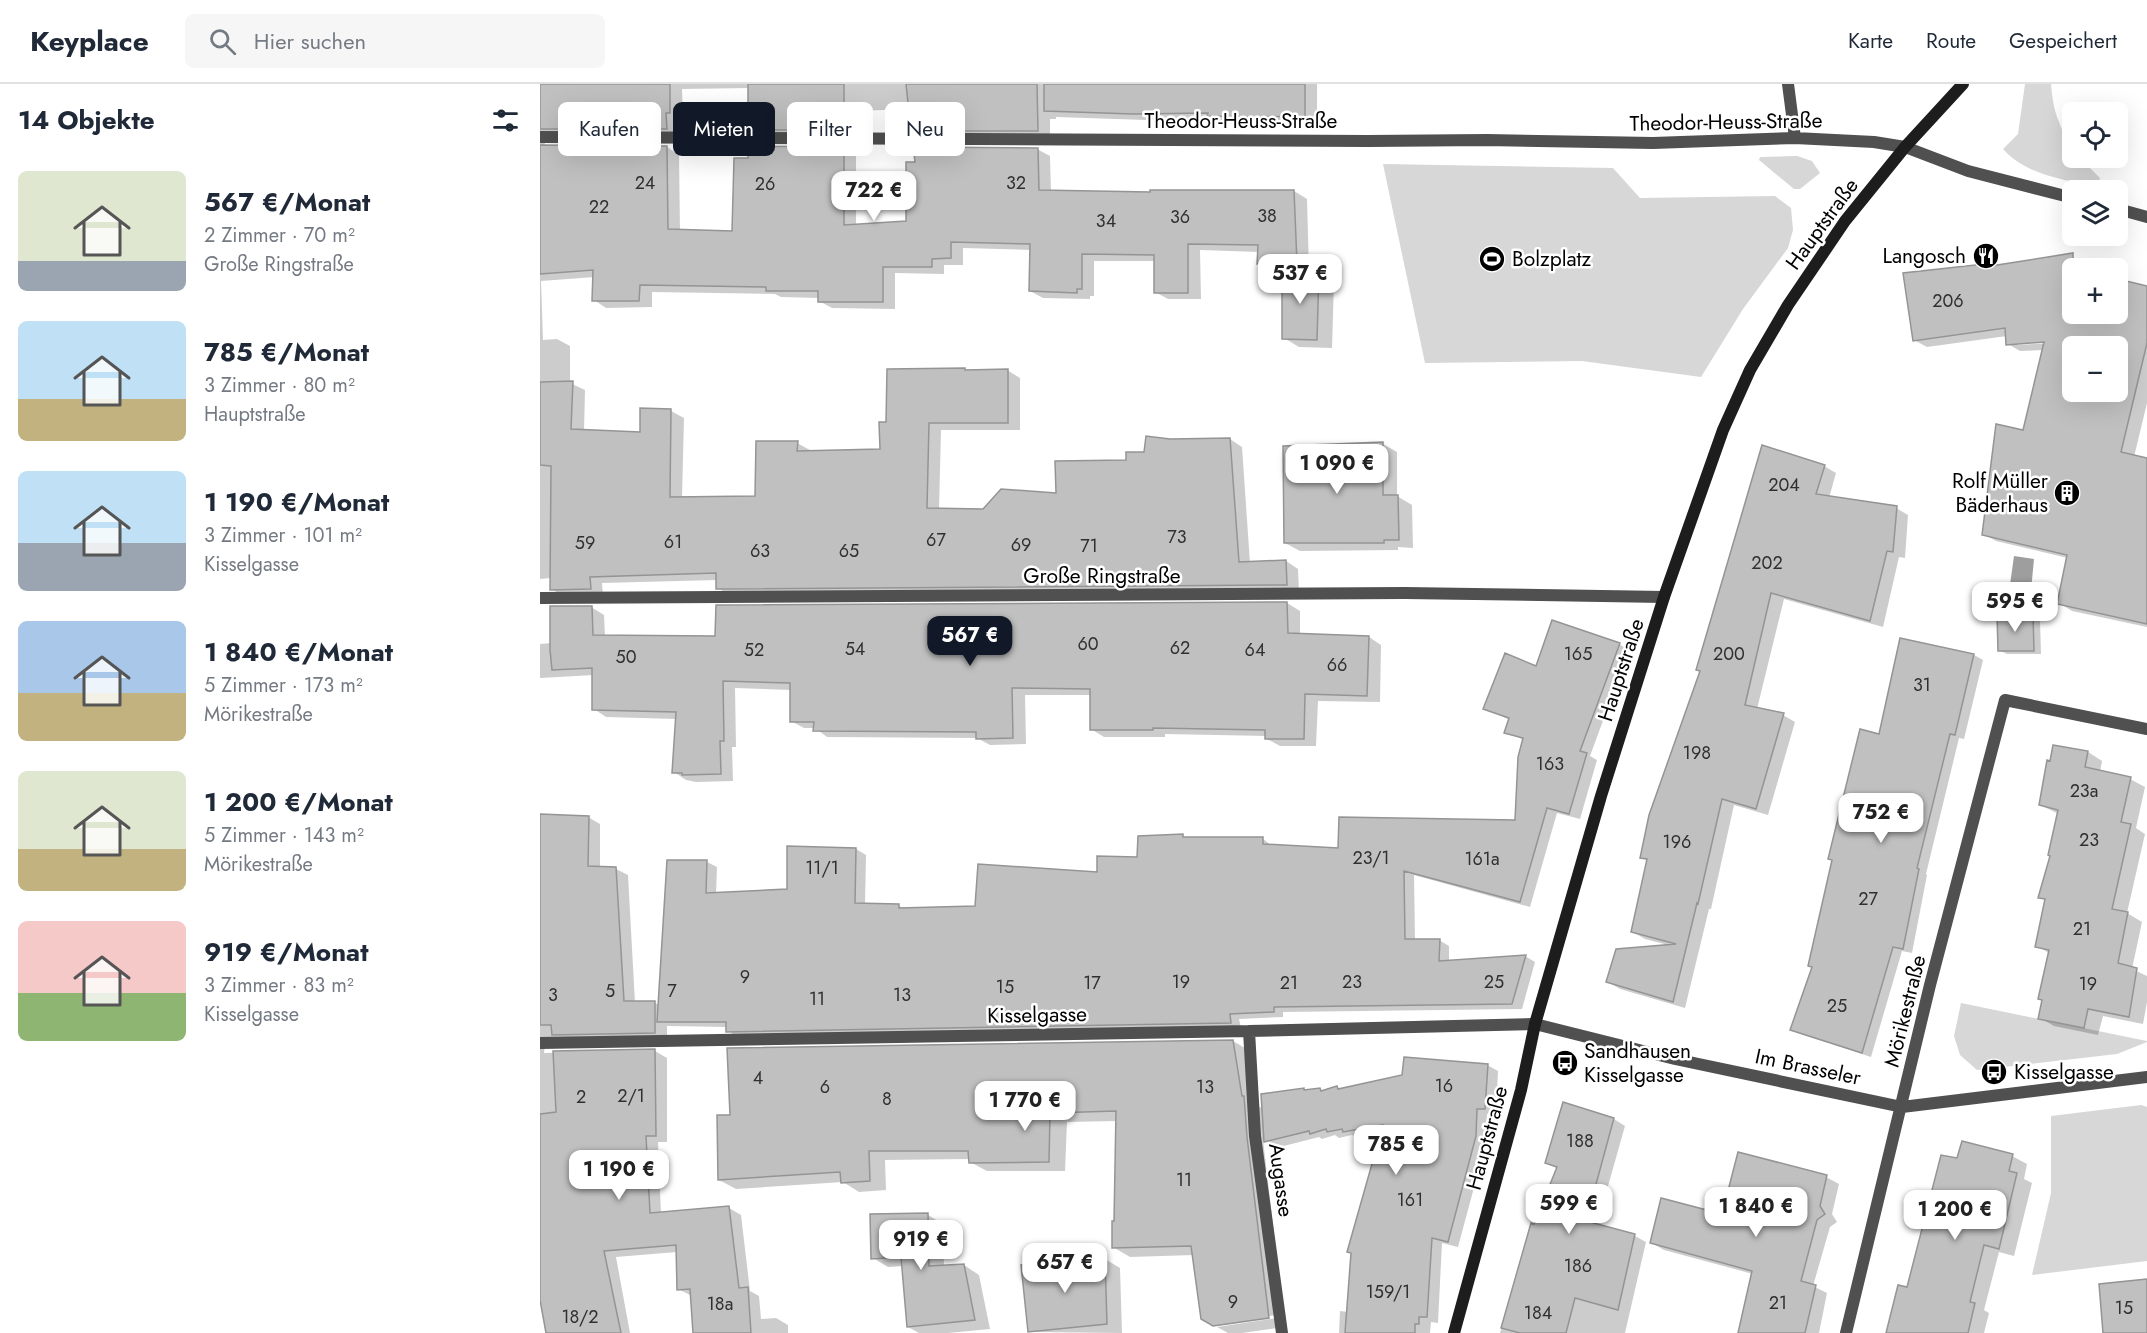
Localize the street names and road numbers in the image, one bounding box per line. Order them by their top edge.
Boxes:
street label: Theodor-Heuss-Straße [1629,105,1823,139]
street label: Theodor-Heuss-Straße [1145,106,1338,136]
street label: Hauptstraße [1779,172,1866,276]
street label: Große Ringstraße [1023,561,1181,591]
street label: Hauptstraße [1590,614,1652,725]
street label: Mörikestraße [1877,952,1933,1070]
street label: Kisselgasse [987,999,1087,1031]
street label: Im Brasseler [1752,1041,1864,1093]
street label: Hauptstraße [1459,1082,1515,1193]
street label: Augasse [1261,1141,1301,1219]

